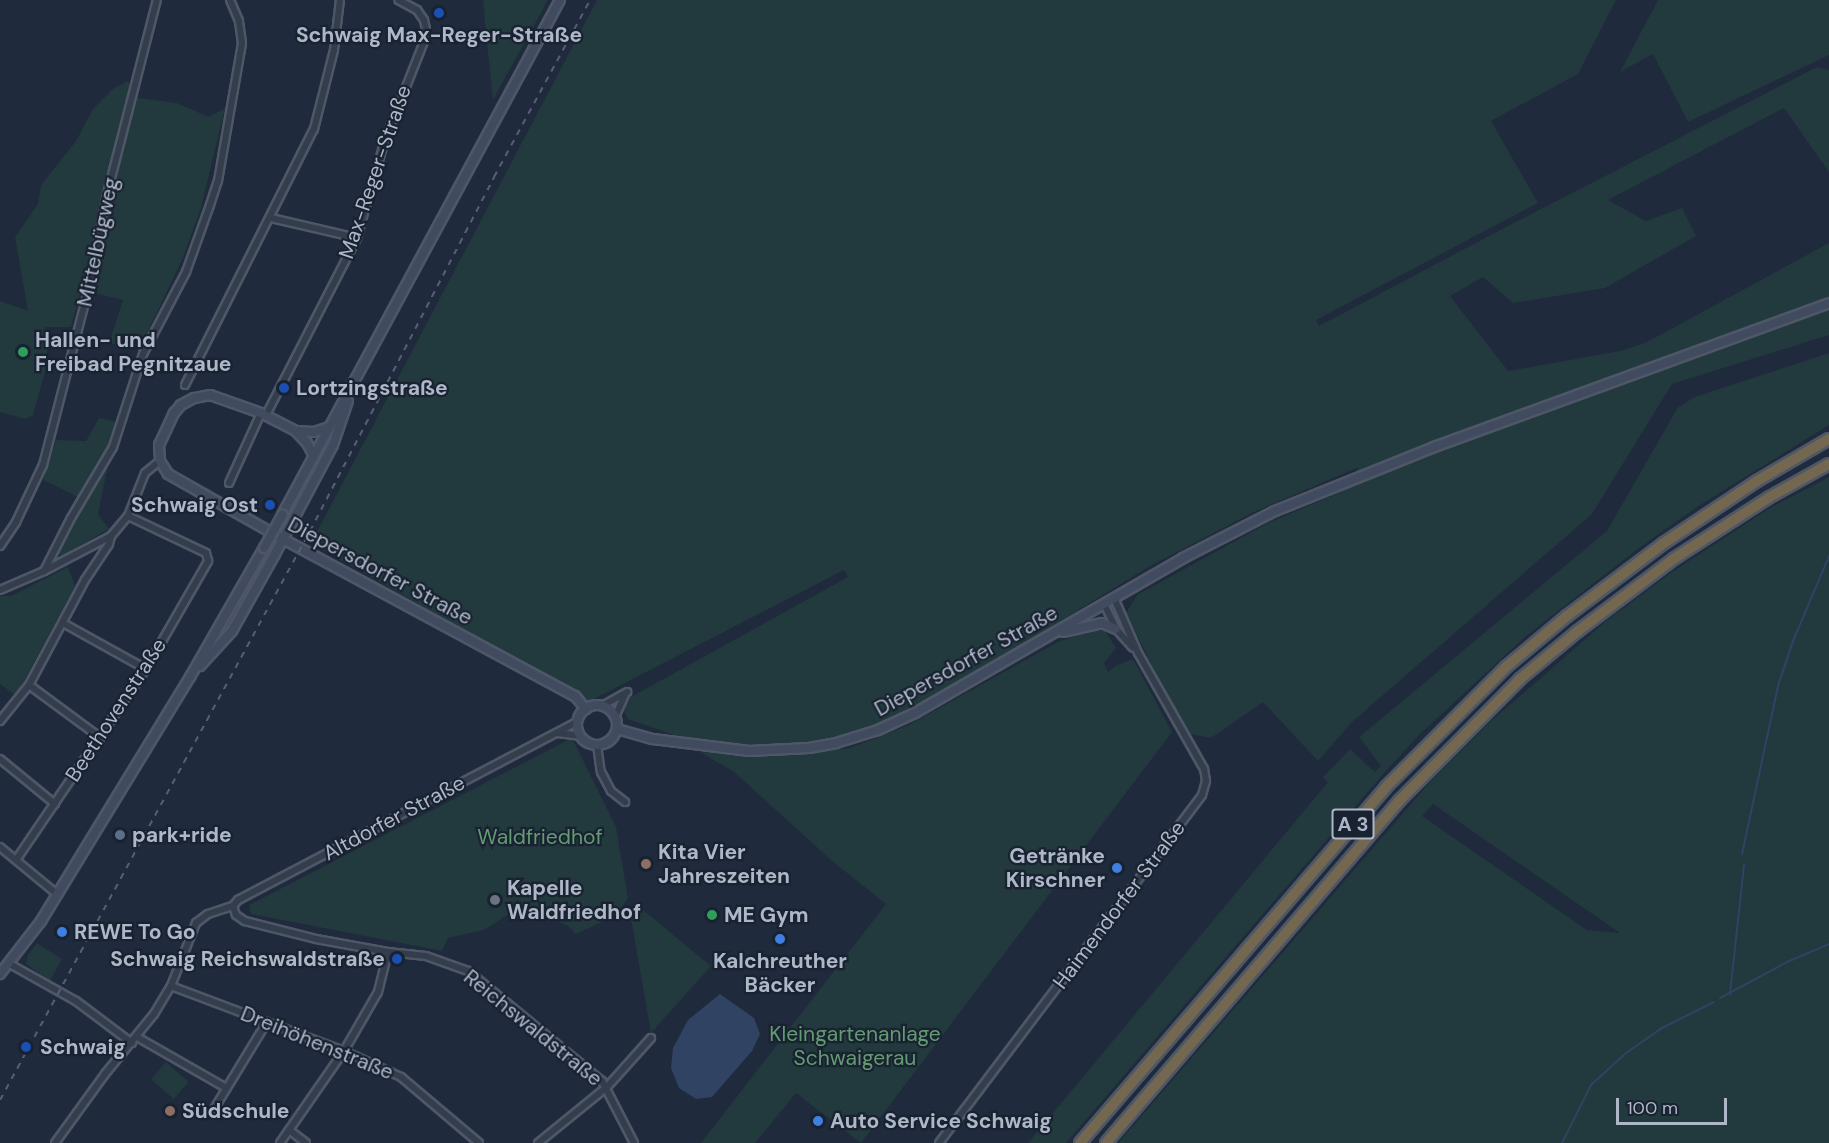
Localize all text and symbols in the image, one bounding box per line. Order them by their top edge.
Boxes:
marker: Schwaig Max-Reger-Straße [432,6,446,20]
place label: Schwaig Max-Reger-Straße [296,22,582,48]
street label: Max-Reger-Straße [333,82,417,262]
street label: Mittelbügweg [72,175,124,309]
place label: Hallen- und Freibad Pegnitzaue [35,327,231,377]
marker: Hallen- und Freibad Pegnitzaue [16,345,30,359]
place label: Lortzingstraße [296,375,448,401]
marker: Lortzingstraße [277,381,291,395]
place label: Schwaig Ost [131,492,258,518]
marker: Schwaig Ost [263,498,277,512]
street label: Diepersdorfer Straße [283,512,477,630]
street label: Diepersdorfer Straße [870,600,1062,722]
street label: Beethovenstraße [60,634,172,786]
street label: Altdorfer Straße [319,770,469,866]
road number: A 3 [1330,807,1376,841]
street label: Haimendorfer Straße [1048,816,1190,994]
place label: park+ride [132,822,232,848]
park label: Waldfriedhof [477,824,603,850]
marker: park+ride [113,828,127,842]
place label: Kita Vier Jahreszeiten [658,839,790,889]
place label: Getränke Kirschner [1006,843,1105,893]
marker: Kita Vier Jahreszeiten [639,857,653,871]
marker: Getränke Kirschner [1110,861,1124,875]
place label: Kapelle Waldfriedhof [507,875,641,925]
marker: Kapelle Waldfriedhof [488,893,502,907]
place label: ME Gym [724,902,809,928]
marker: ME Gym [705,908,719,922]
place label: REWE To Go [74,919,196,945]
marker: REWE To Go [55,925,69,939]
marker: Kalchreuther Bäcker [773,932,787,946]
place label: Schwaig Reichswaldstraße [110,946,385,972]
place label: Kalchreuther Bäcker [713,948,847,998]
marker: Schwaig Reichswaldstraße [390,952,404,966]
street label: Reichswaldstraße [459,964,607,1092]
street label: Dreihöhenstraße [237,1001,397,1085]
park label: Kleingartenanlage Schwaigerau [769,1021,941,1071]
place label: Schwaig [40,1034,126,1060]
marker: Schwaig [17,1038,35,1056]
scale bar [1619,1086,1730,1124]
text: 100 m [1627,1096,1678,1120]
place label: Südschule [182,1098,289,1124]
marker: Südschule [163,1104,177,1118]
place label: Auto Service Schwaig [830,1108,1052,1134]
marker: Auto Service Schwaig [811,1114,825,1128]

